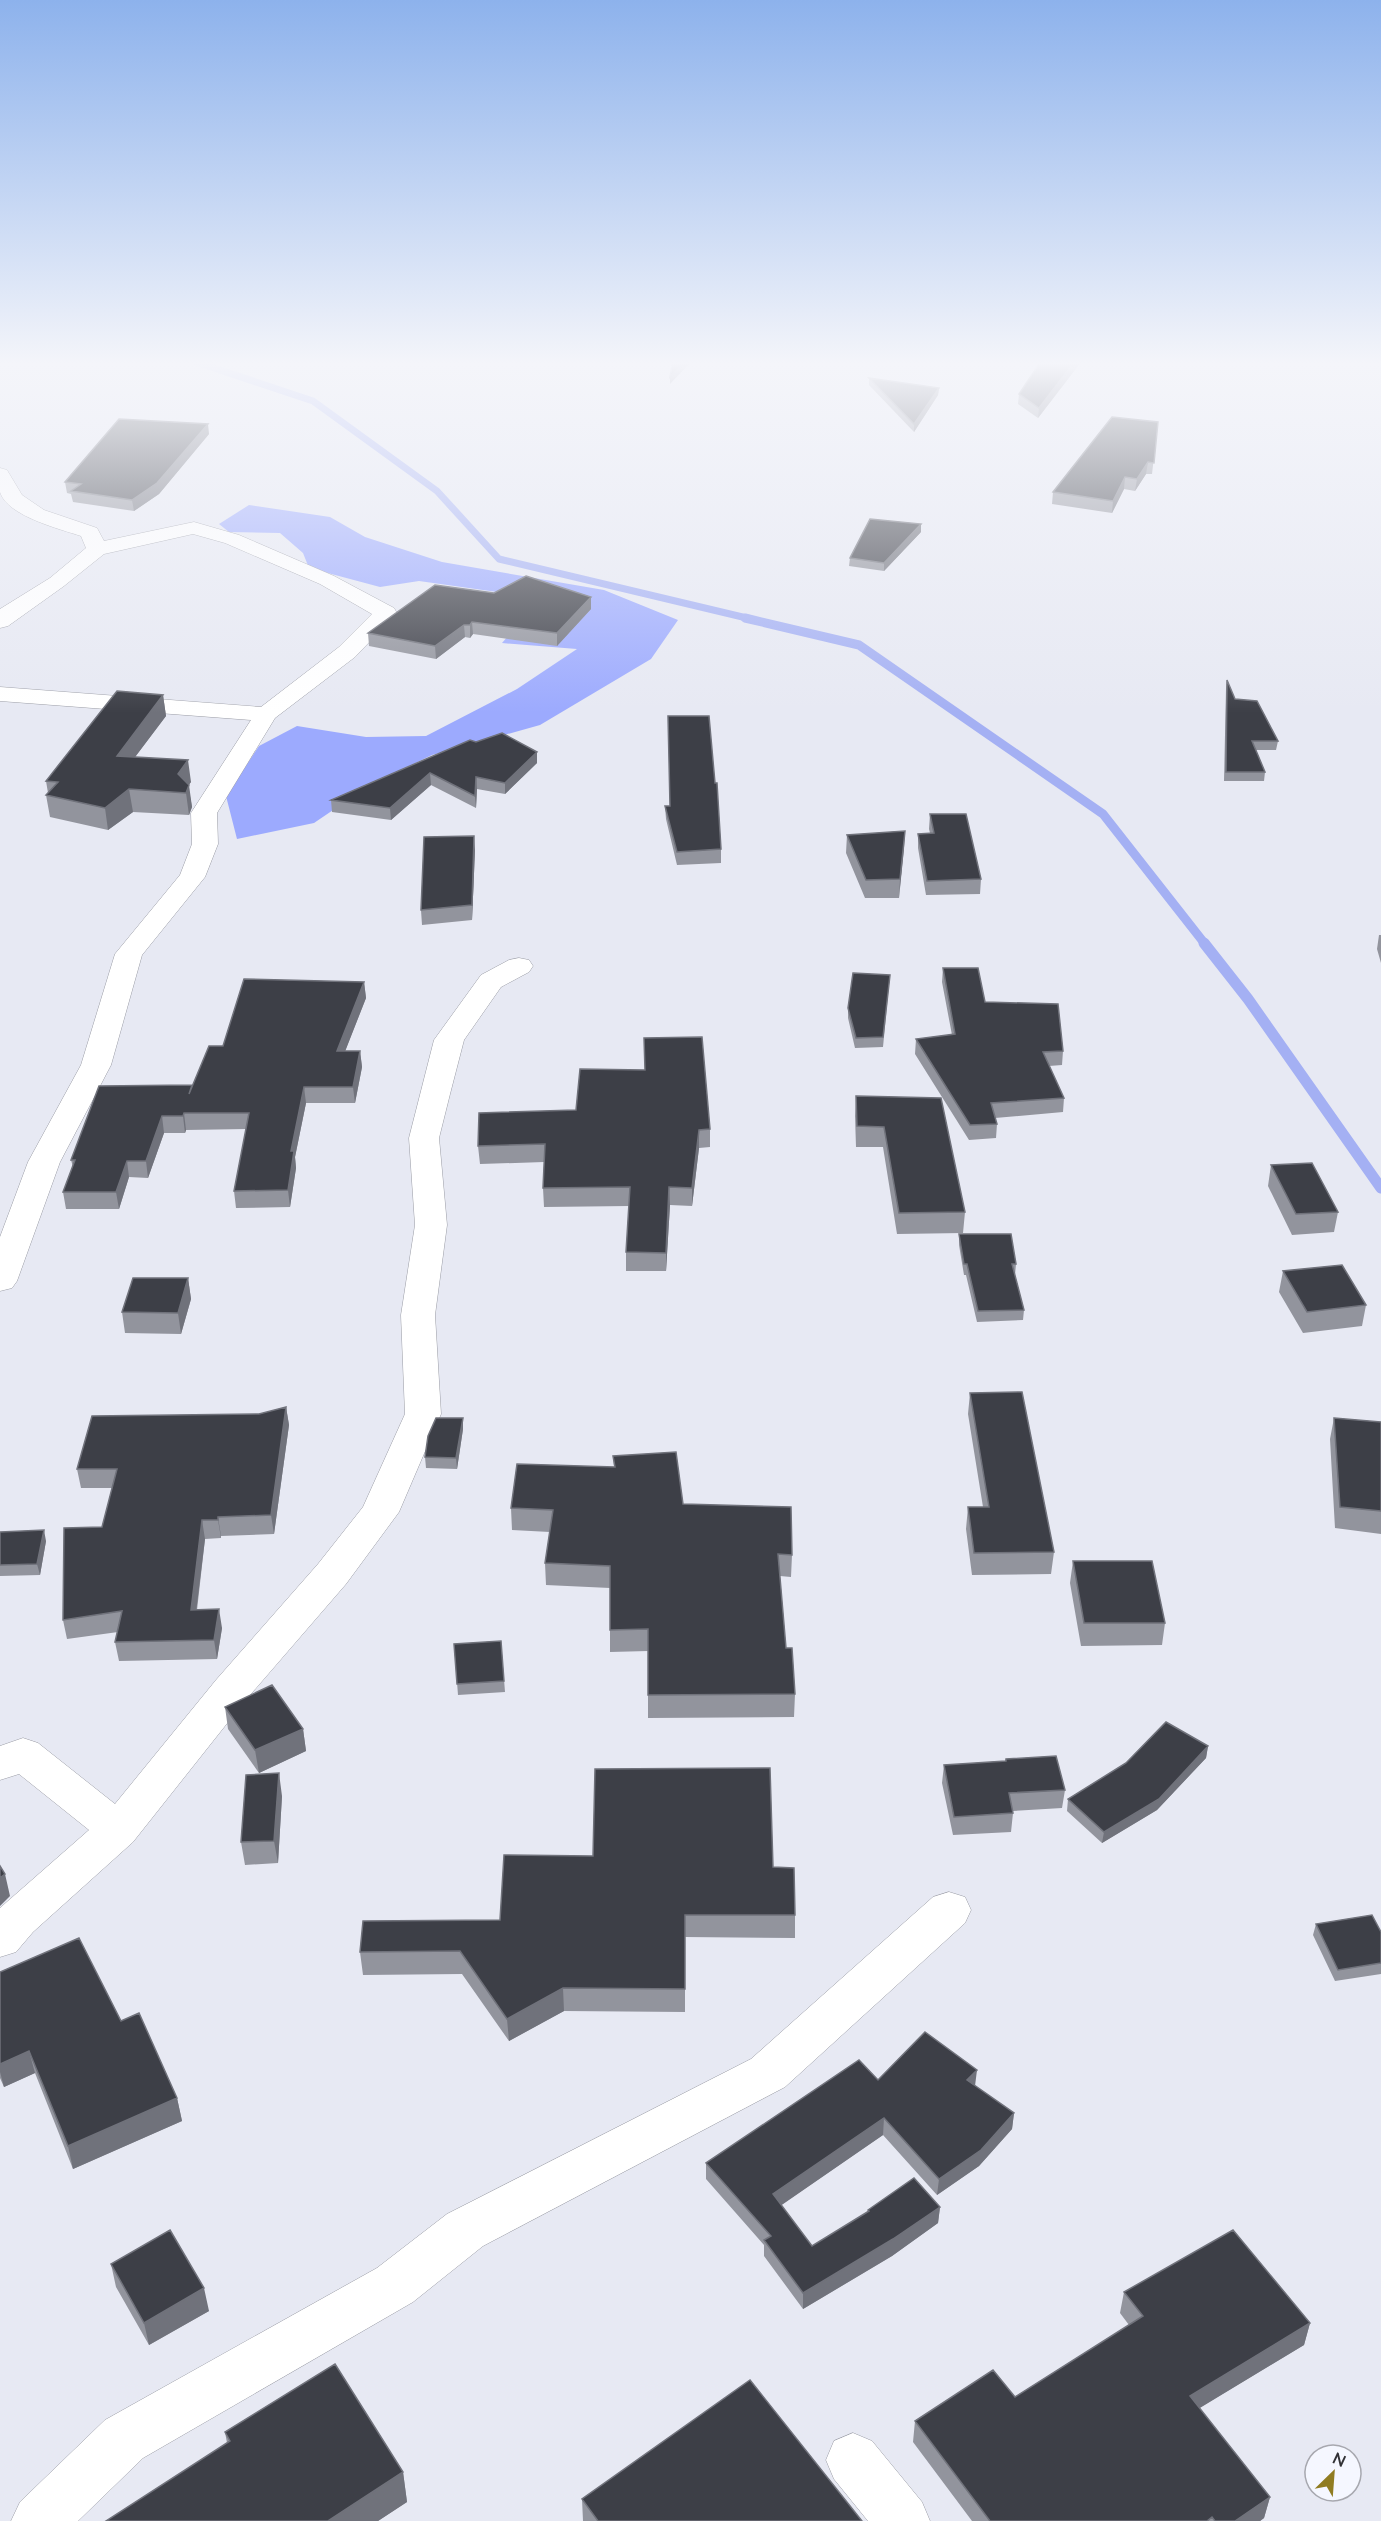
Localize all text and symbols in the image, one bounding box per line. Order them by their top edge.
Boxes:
north arrow [1303,2443,1363,2503]
text: N [1330,2448,1349,2470]

